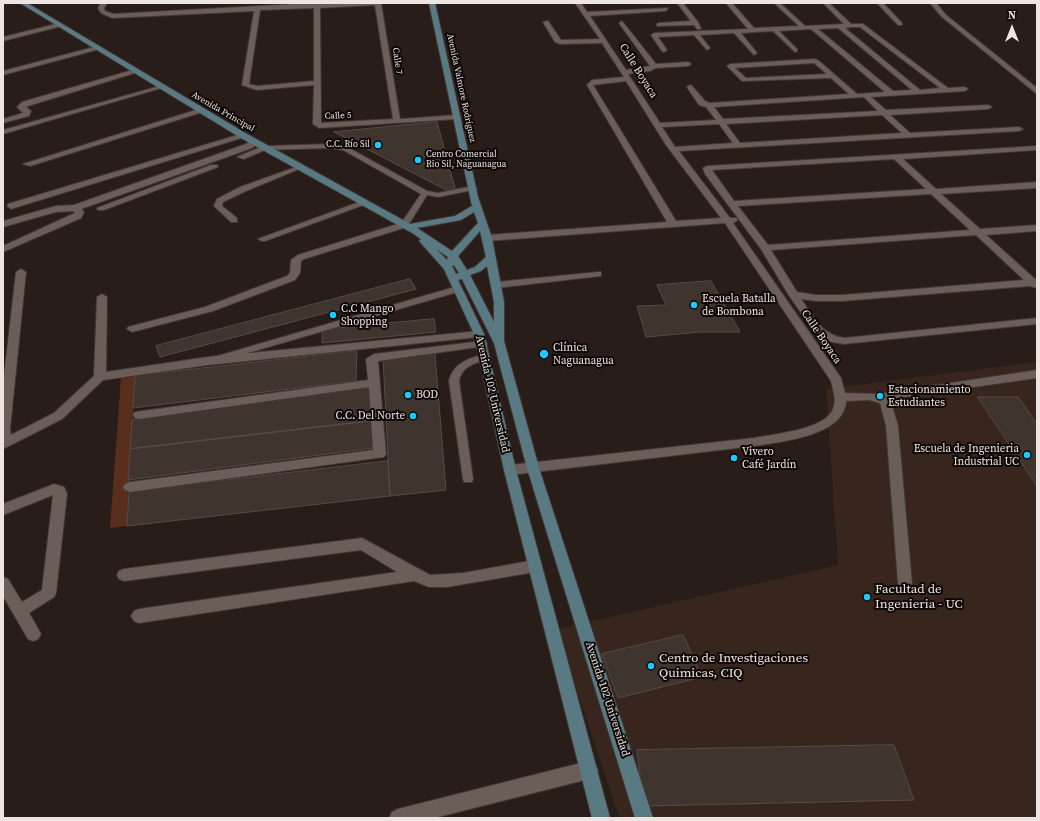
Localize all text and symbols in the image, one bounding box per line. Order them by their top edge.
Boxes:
north arrow [992,8,1032,48]
text: N [1008,8,1016,23]
street label: Avenida Valmore Rodríguez [444,33,478,143]
street label: Calle Boyaca [616,41,660,101]
street label: Calle 7 [390,47,404,75]
street label: Avenida Principal [190,90,256,134]
street label: Calle 5 [324,110,352,122]
place label: C.C. Río Sil [326,140,370,150]
marker: C.C. Río Sil [373,140,383,150]
place label: Centro Comercial Rio Sil, Naguanagua [426,150,506,171]
marker: Centro Comercial Rio Sil, Naguanagua [413,155,423,165]
place label: Escuela Batalla de Bombona [702,292,776,318]
marker: Escuela Batalla de Bombona [689,300,699,310]
place label: C.C Mango Shopping [341,302,394,328]
street label: Calle Boyaca [798,308,844,366]
marker: C.C Mango Shopping [328,310,338,320]
street label: Avenida 102 Universidad [472,334,512,454]
place label: Clínica Naguanagua [553,341,614,367]
marker: Clínica Naguanagua [538,348,550,360]
place label: Estacionamiento Estudiantes [888,383,970,409]
place label: BOD [416,388,438,402]
marker: BOD [403,390,413,400]
marker: Estacionamiento Estudiantes [875,391,885,401]
place label: C.C. Del Norte [335,409,405,423]
marker: C.C. Del Norte [408,411,418,421]
place label: Escuela de Ingenieria Industrial UC [914,442,1019,468]
place label: Vivero Café Jardín [742,445,797,471]
marker: Escuela de Ingenieria Industrial UC [1022,450,1032,460]
marker: Vivero Café Jardín [729,453,739,463]
place label: Facultad de Ingenieria - UC [875,582,963,613]
marker: Facultad de Ingenieria - UC [862,592,872,602]
street label: Avenida 102 Universidad [582,640,632,758]
place label: Centro de Investigaciones Quimicas, CIQ [659,651,808,682]
marker: Centro de Investigaciones Quimicas, CIQ [646,661,656,671]

